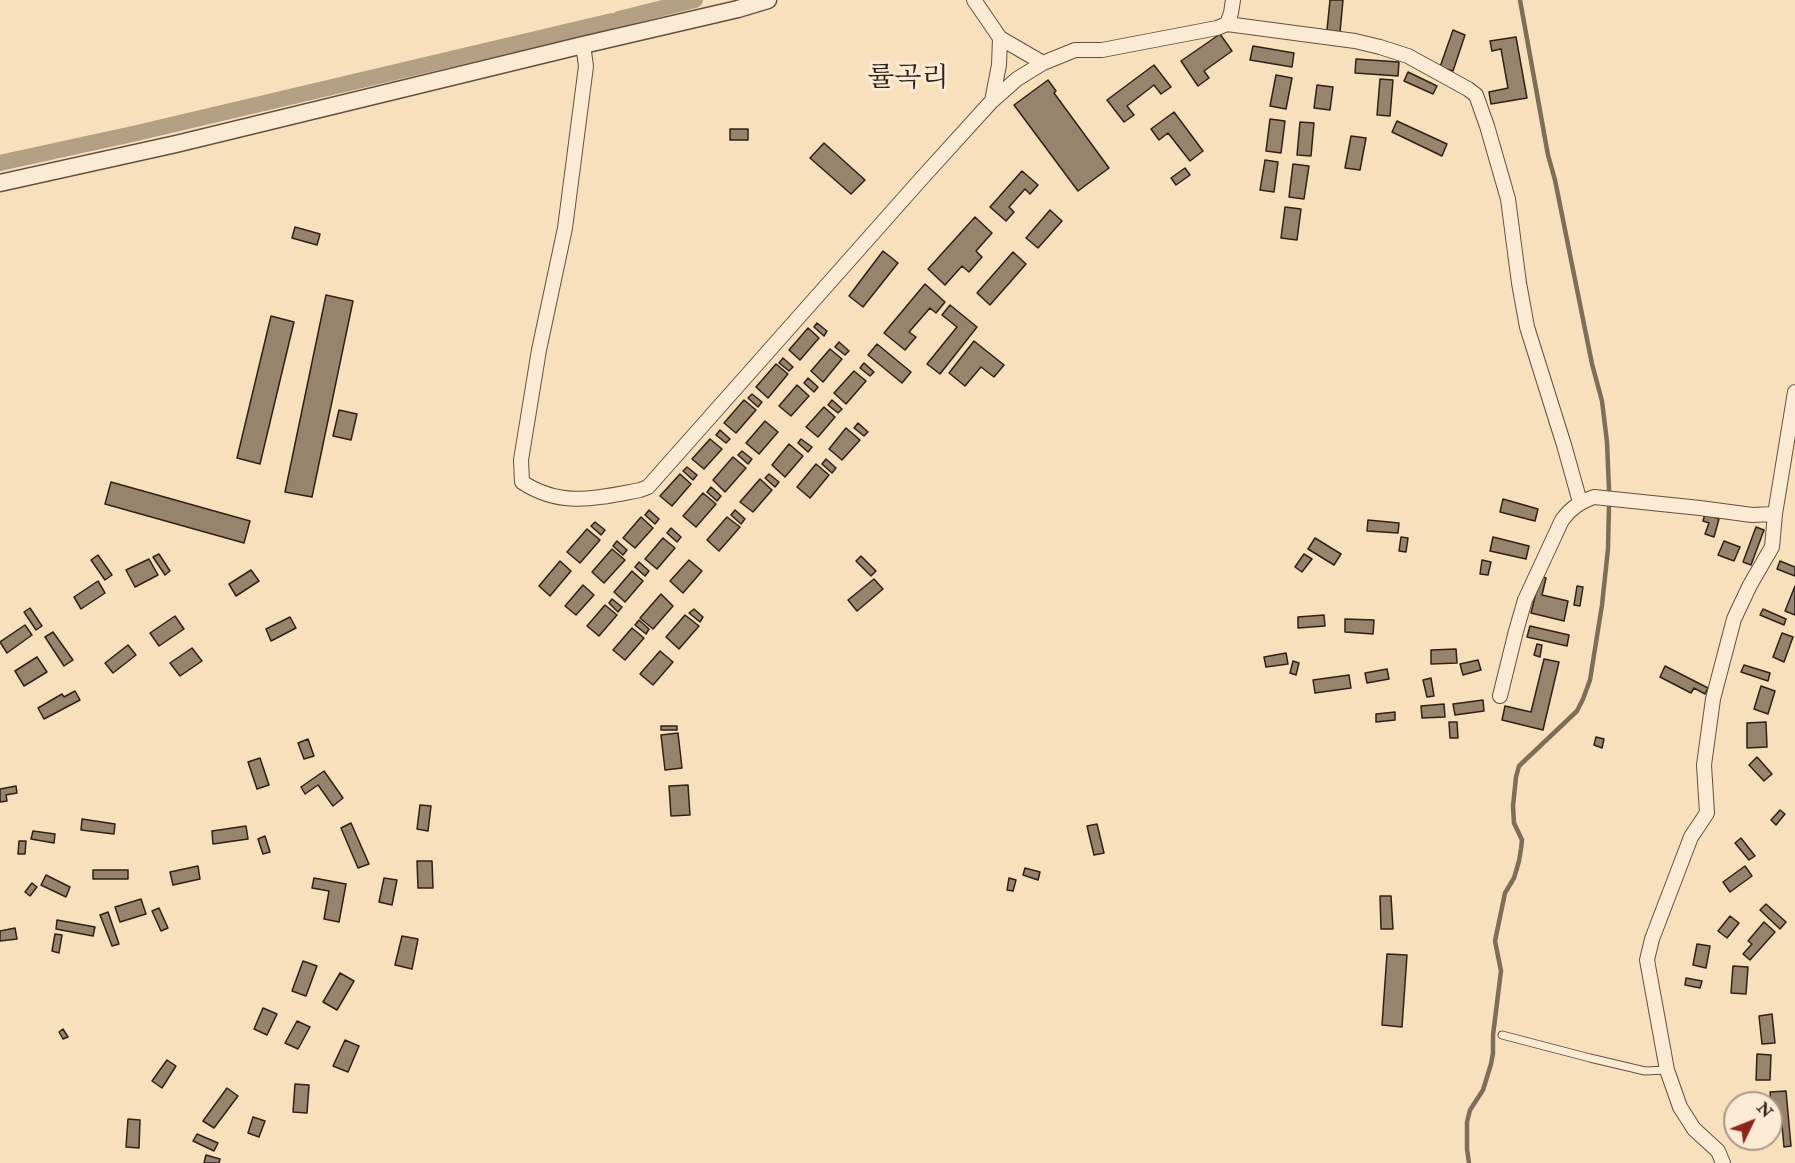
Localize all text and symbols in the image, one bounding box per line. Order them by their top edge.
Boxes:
district label: 률곡리 [867,63,949,97]
north arrow [1723,1091,1783,1151]
text: N [1752,1098,1777,1122]

